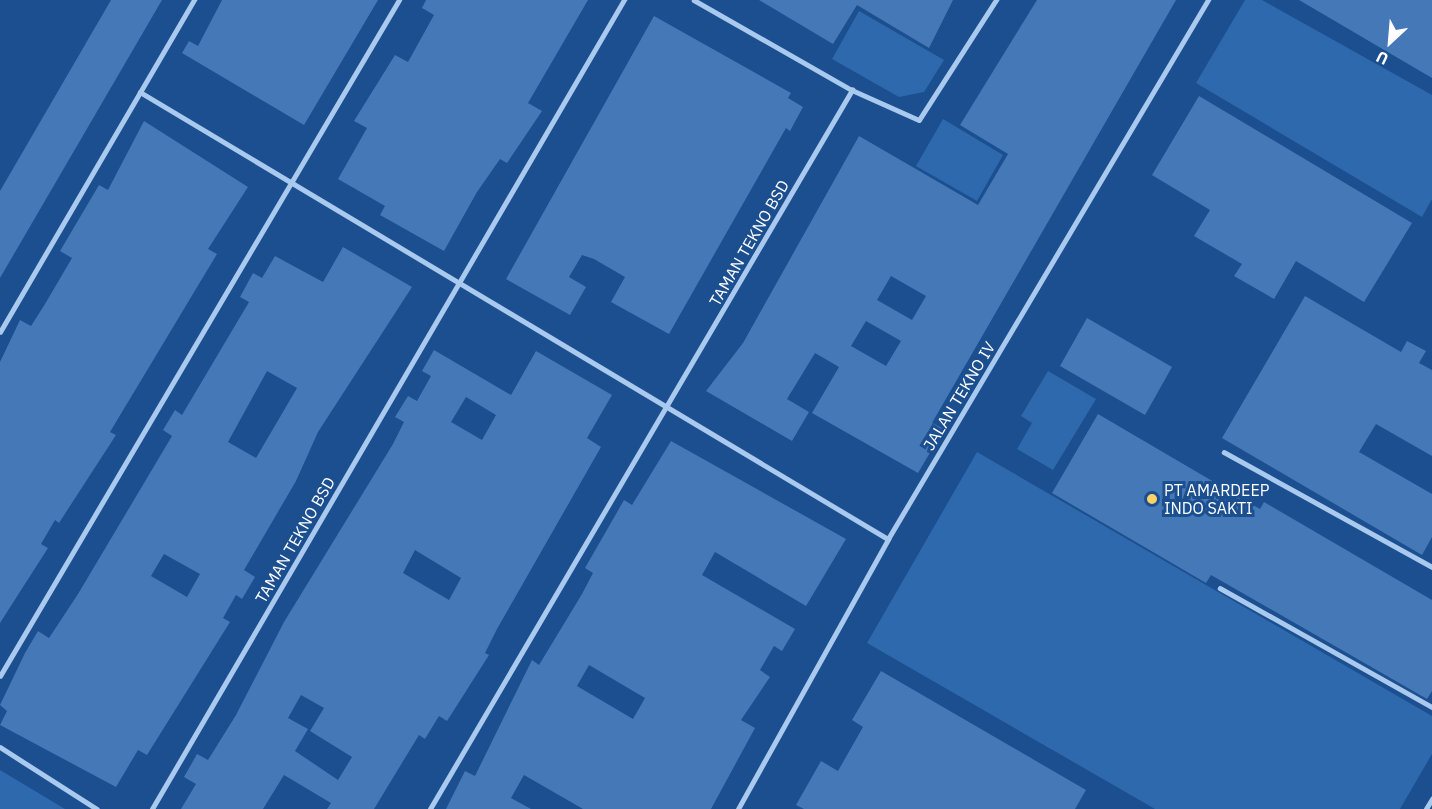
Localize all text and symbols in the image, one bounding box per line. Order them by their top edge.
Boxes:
north arrow [1360,12,1420,72]
text: U [1373,47,1391,70]
street label: TAMAN TEKNO BSD [705,177,793,309]
street label: JALAN TEKNO IV [919,338,999,454]
street label: TAMAN TEKNO BSD [251,474,339,606]
place label: PT AMARDEEP INDO SAKTI [1164,480,1269,518]
marker: PT AMARDEEP INDO SAKTI [1145,492,1159,506]

